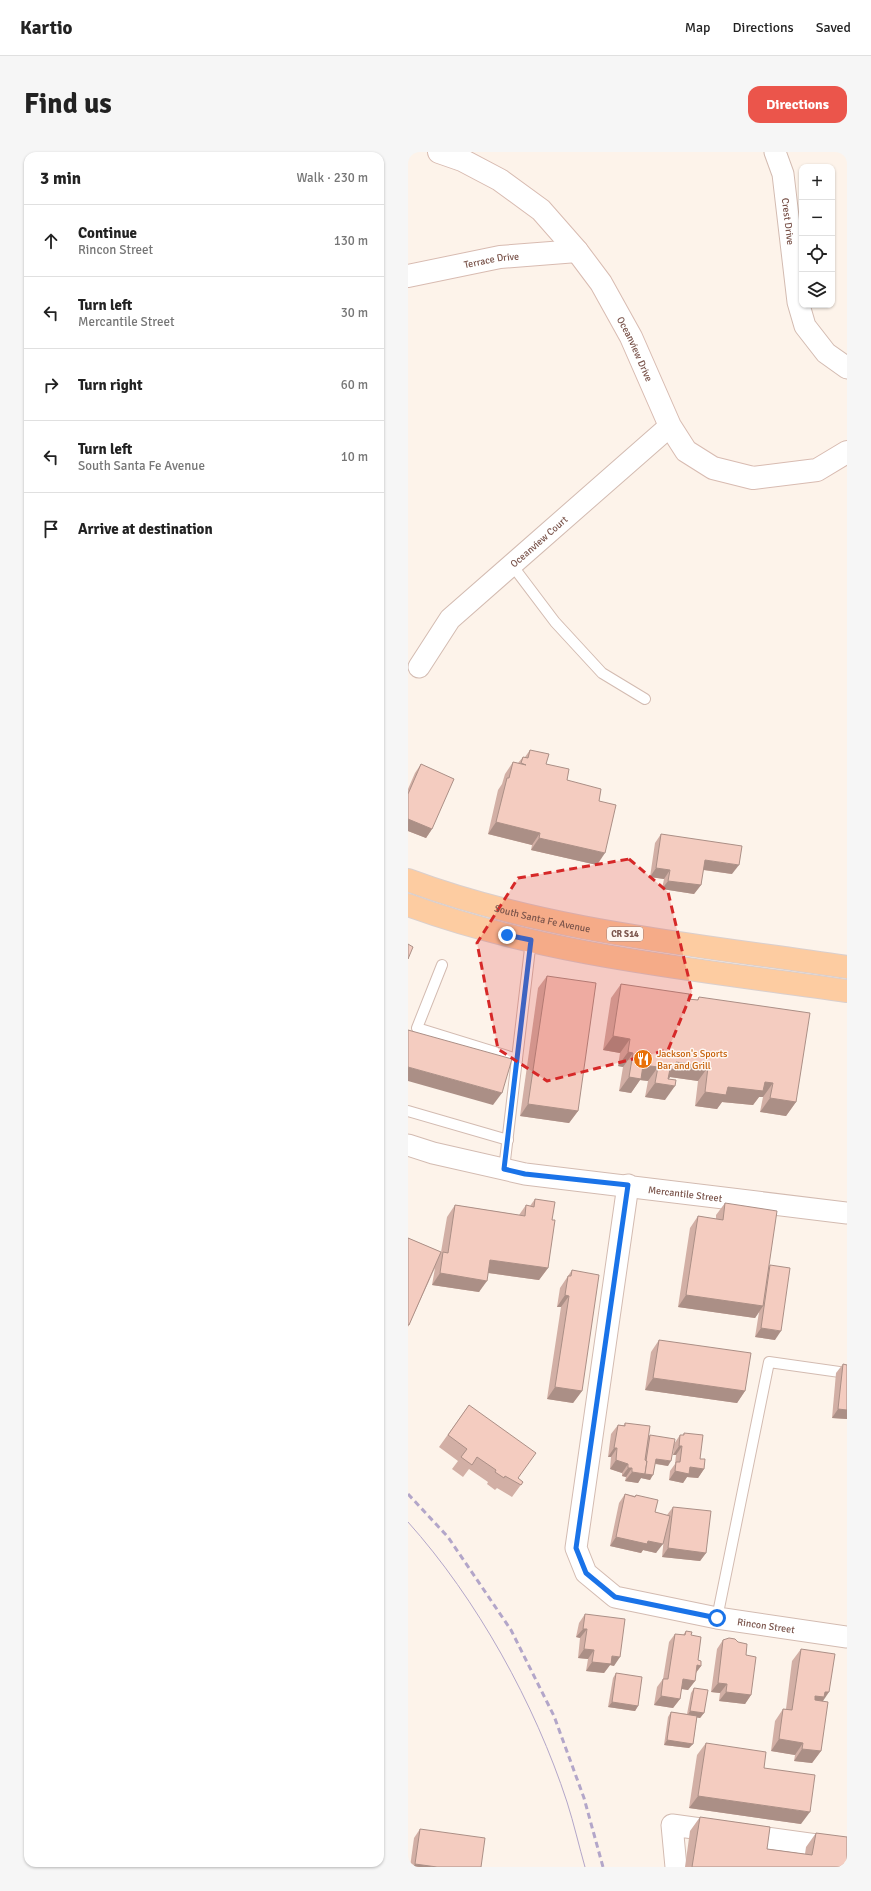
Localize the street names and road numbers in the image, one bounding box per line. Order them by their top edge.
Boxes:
street label: Crest Drive [779,197,796,245]
street label: Terrace Drive [463,251,519,271]
street label: Oceanview Drive [614,315,655,384]
street label: Oceanview Court [508,513,571,570]
street label: South Santa Fe Avenue [493,902,591,935]
road number: CR S14 [607,927,643,941]
street label: Mercantile Street [647,1184,723,1205]
street label: Rincon Street [736,1616,796,1636]

